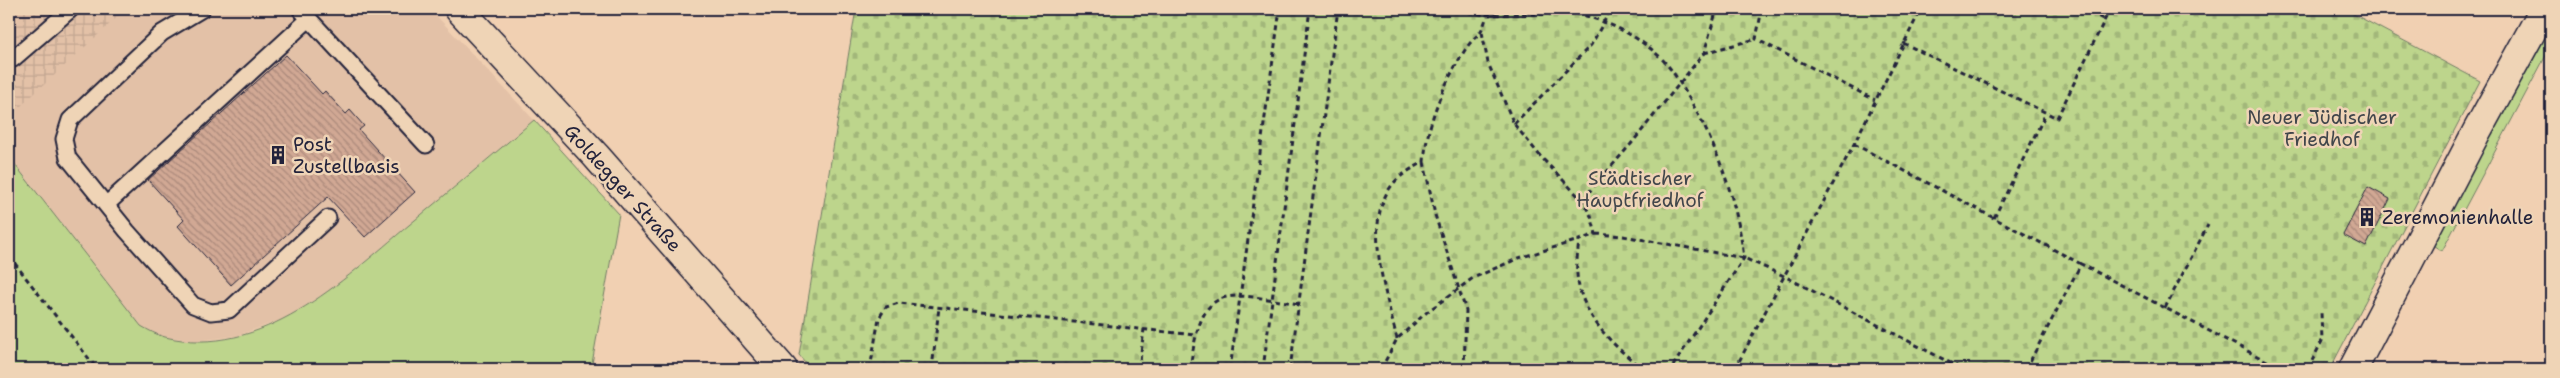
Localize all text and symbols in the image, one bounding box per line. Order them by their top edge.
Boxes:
park label: Neuer Jüdischer Friedhof [2247,105,2397,152]
street label: Goldegger Straße [559,119,687,257]
place label: Post Zustellbasis [293,132,400,179]
building icon: Post Zustellbasis [267,144,289,166]
park label: Städtischer Hauptfriedhof [1576,166,1705,213]
place label: Zeremonienhalle [2382,205,2534,230]
building icon: Zeremonienhalle [2356,206,2378,228]

